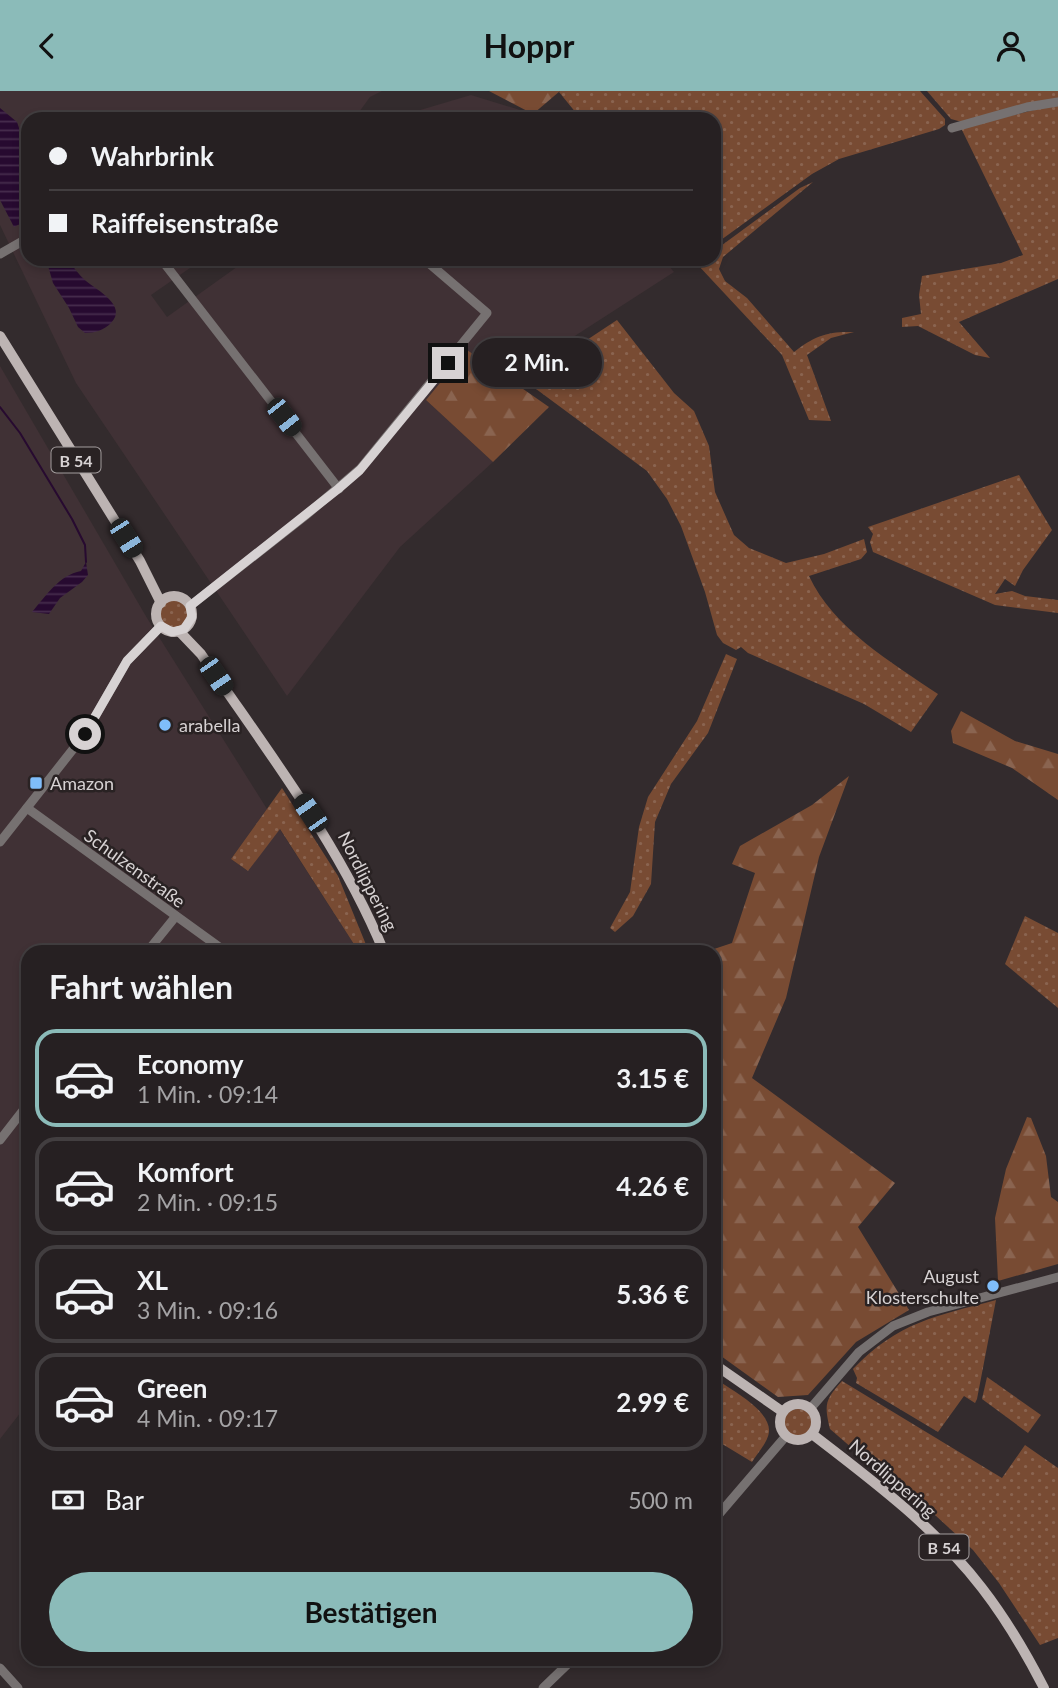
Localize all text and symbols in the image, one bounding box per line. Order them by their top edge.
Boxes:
text: Hoppr [484,26,574,65]
icon: back [28,27,66,65]
icon: person [992,27,1030,65]
text: Wahrbrink [91,140,214,172]
text: Raiffeisenstraße [91,207,279,239]
callout: 2 Min. [472,338,602,387]
route end [432,347,464,379]
text: 2 Min. [505,348,569,376]
car [263,394,306,440]
road number: B 54 [52,447,100,473]
car [106,515,147,561]
car [196,653,237,699]
place label: arabella [179,714,240,736]
marker: arabella [157,717,173,733]
route start [69,718,101,750]
place label: Amazon [50,772,114,794]
marker: Amazon [28,775,44,791]
car [290,790,331,836]
street label: Schulzenstraße [80,824,190,912]
street label: Nordlippering [334,828,402,934]
text: Fahrt wählen [49,967,233,1006]
icon: car [53,1047,116,1110]
text: Economy [137,1048,243,1080]
text: 3.15 € [616,1062,689,1094]
text: 1 Min. · 09:14 [137,1080,278,1108]
icon: car [53,1155,116,1218]
text: Komfort [137,1156,234,1188]
text: 4.26 € [616,1170,689,1202]
text: 2 Min. · 09:15 [137,1188,278,1216]
icon: car [53,1263,116,1326]
text: XL [137,1264,168,1296]
place label: August Klosterschulte [866,1265,980,1308]
text: 5.36 € [616,1278,689,1310]
marker: August Klosterschulte [985,1278,1001,1294]
text: 3 Min. · 09:16 [137,1296,278,1324]
icon: car [53,1371,116,1434]
text: Green [137,1372,207,1404]
text: 2.99 € [616,1386,689,1418]
text: 4 Min. · 09:17 [137,1404,278,1432]
street label: Nordlippering [845,1434,941,1522]
icon: cash [49,1481,87,1519]
text: Bar [105,1484,144,1516]
text: 500 m [628,1486,693,1514]
road number: B 54 [920,1535,968,1559]
button: Bestätigen [49,1572,693,1652]

